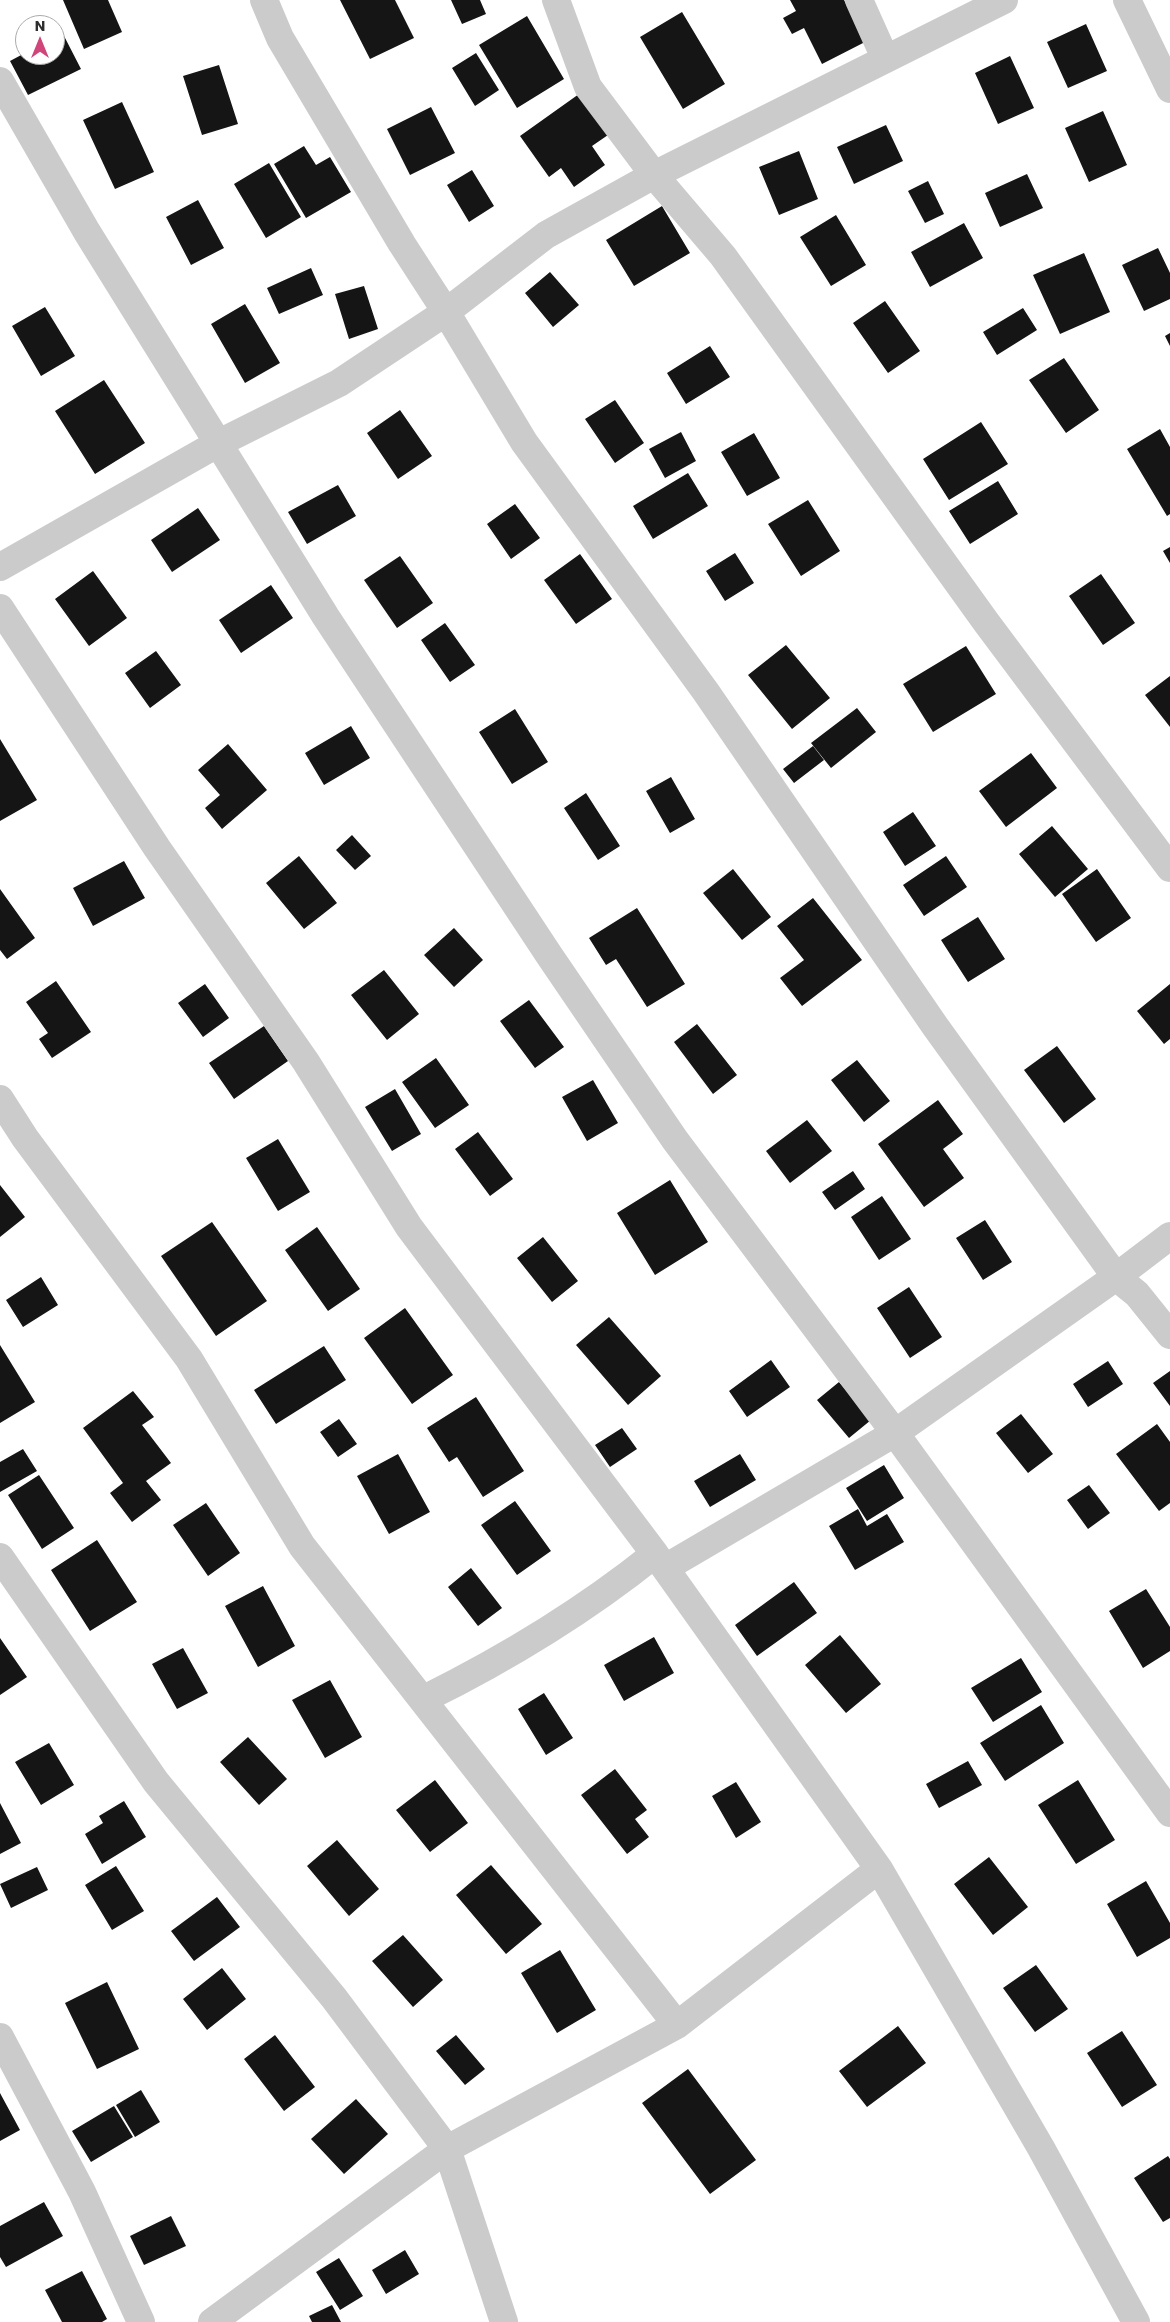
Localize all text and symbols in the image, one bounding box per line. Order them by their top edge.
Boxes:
north arrow [15,15,65,65]
text: N [35,16,45,36]

